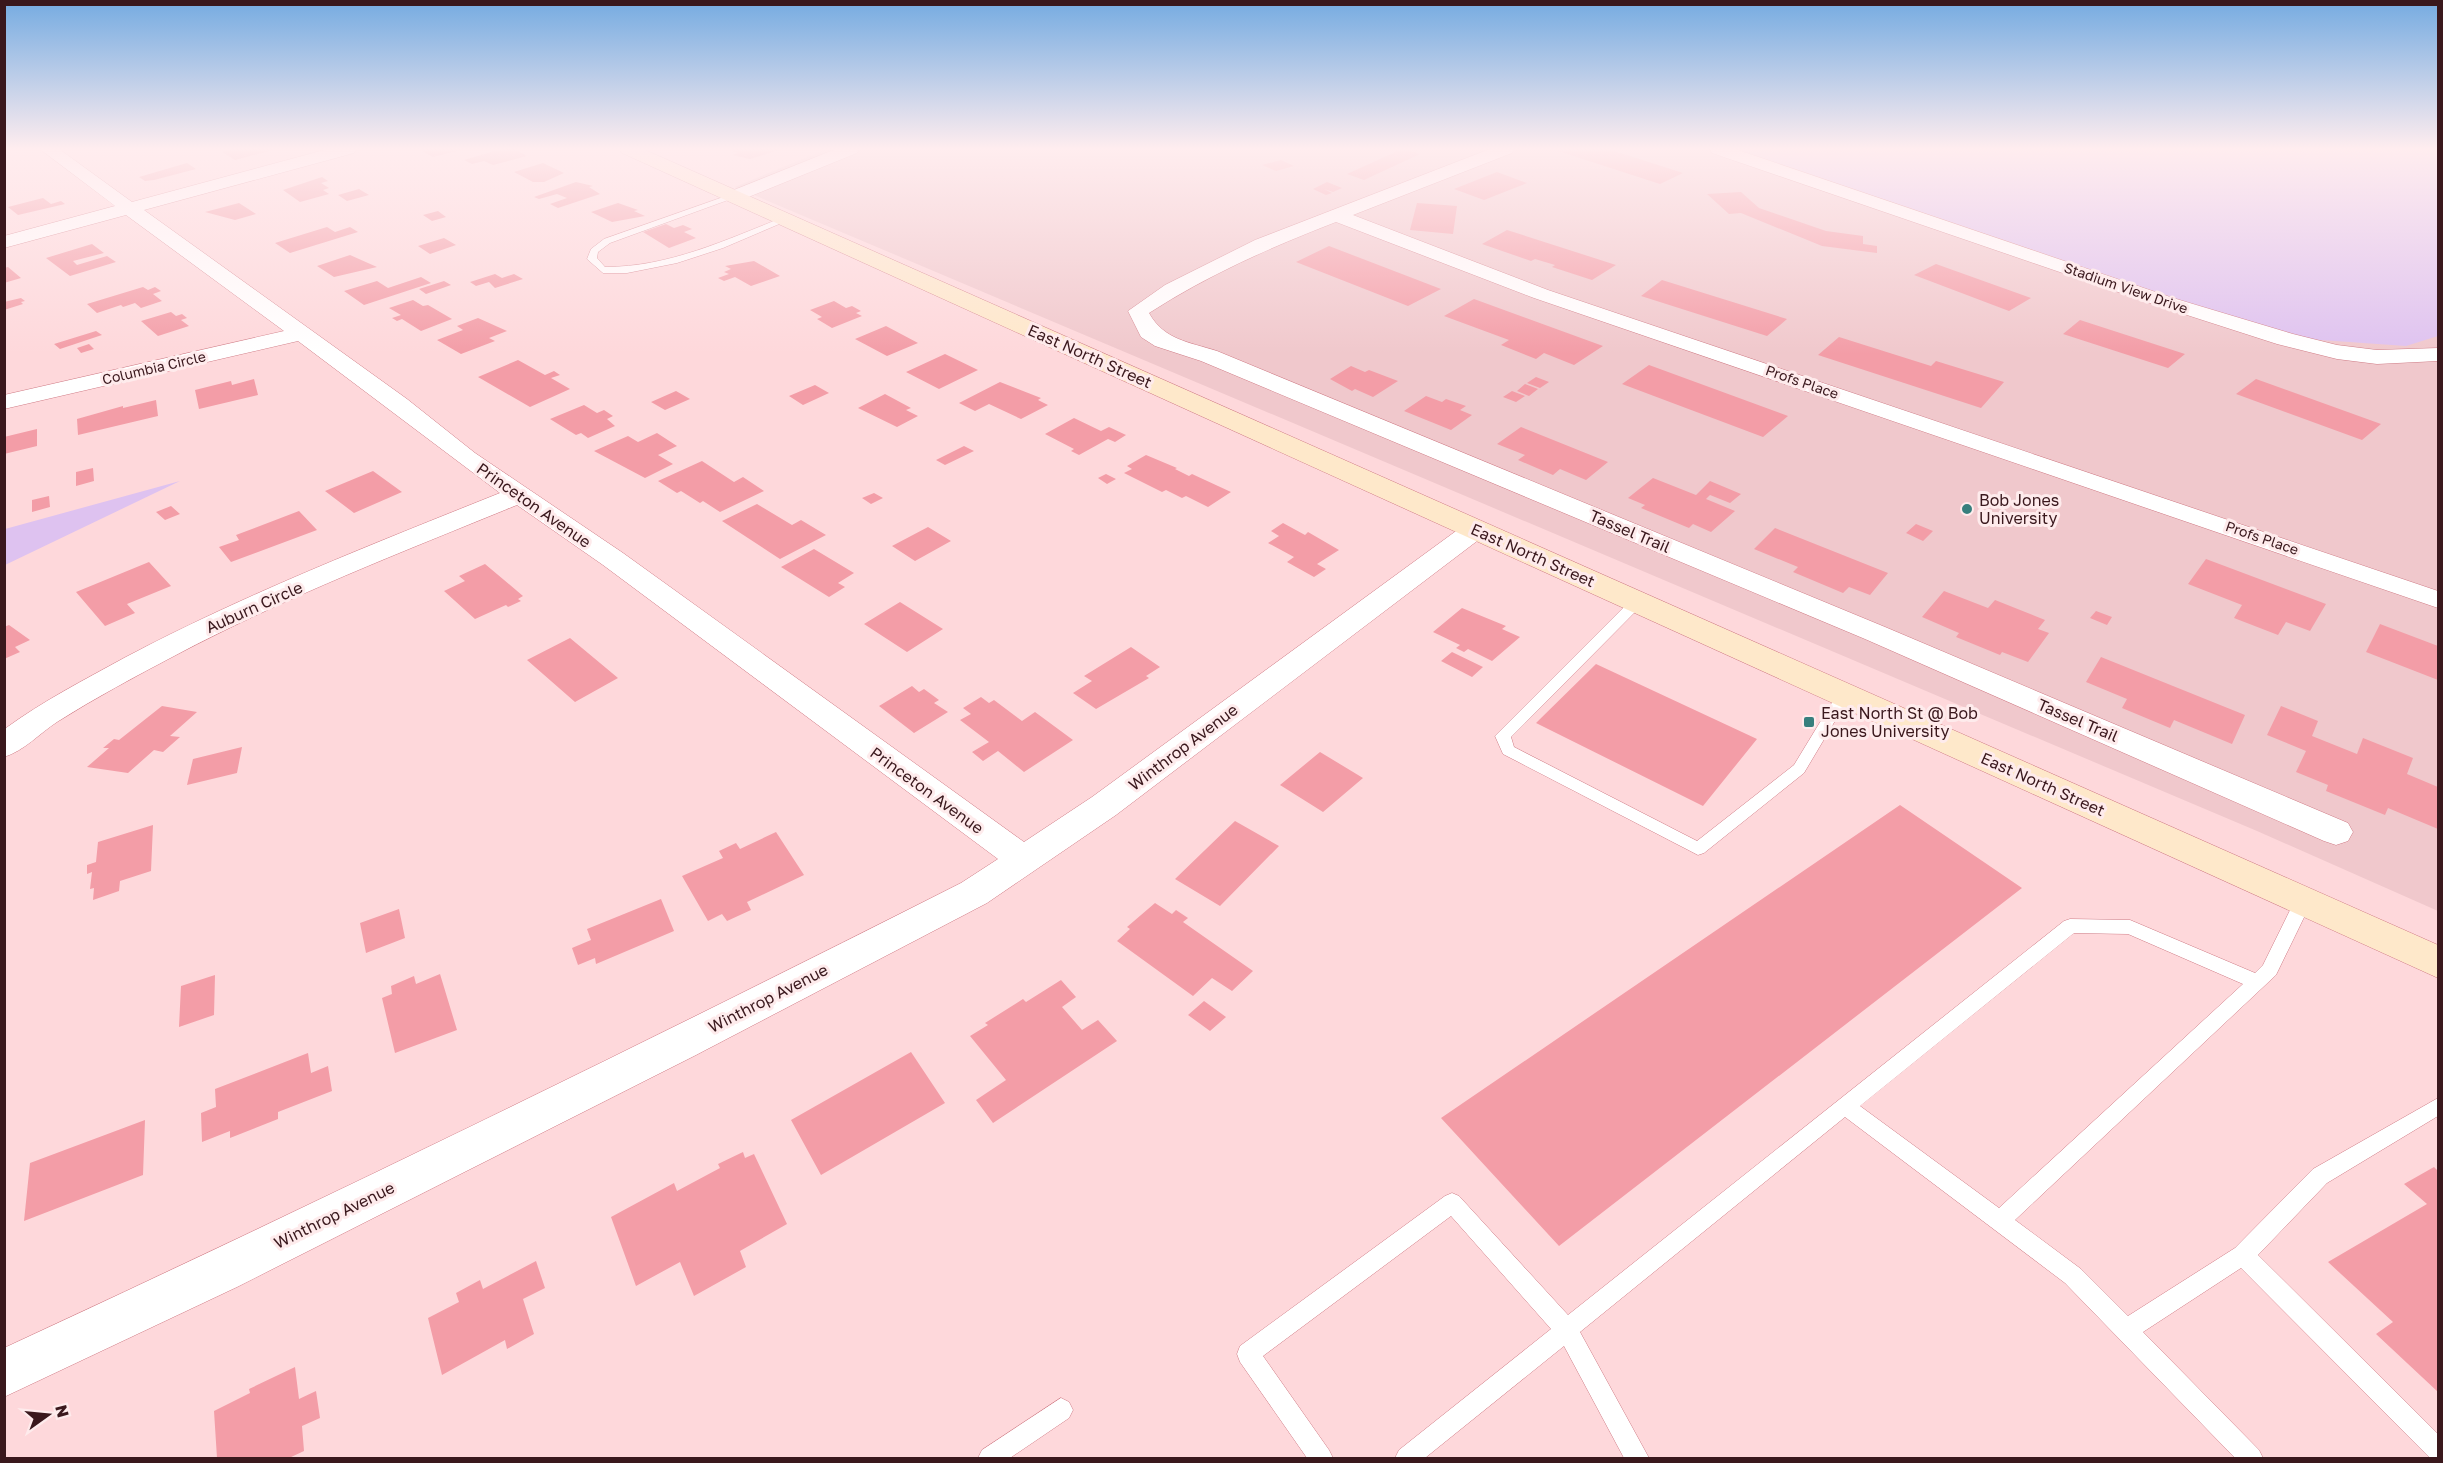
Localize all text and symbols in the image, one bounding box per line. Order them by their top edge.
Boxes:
street label: Stadium View Drive [2062,258,2190,317]
street label: East North Street [1025,320,1155,392]
street label: Columbia Circle [100,347,207,388]
street label: Profs Place [1763,361,1841,402]
street label: Princeton Avenue [473,458,595,552]
place label: Bob Jones University [1979,490,2059,528]
marker: Bob Jones University [1960,502,1974,516]
street label: Tassel Trail [1587,505,1673,557]
street label: Profs Place [2223,517,2301,558]
street label: East North Street [1468,519,1598,591]
street label: Auburn Circle [202,577,306,637]
street label: Tassel Trail [2035,694,2121,746]
street label: Winthrop Avenue [1124,699,1242,795]
place label: East North St @ Bob Jones University [1821,703,1978,741]
marker: East North St @ Bob Jones University [1802,715,1816,729]
street label: Princeton Avenue [866,742,988,838]
street label: East North Street [1978,748,2108,820]
street label: Winthrop Avenue [705,959,831,1037]
street label: Winthrop Avenue [270,1177,398,1253]
north arrow [18,1385,78,1445]
text: N [51,1403,74,1420]

